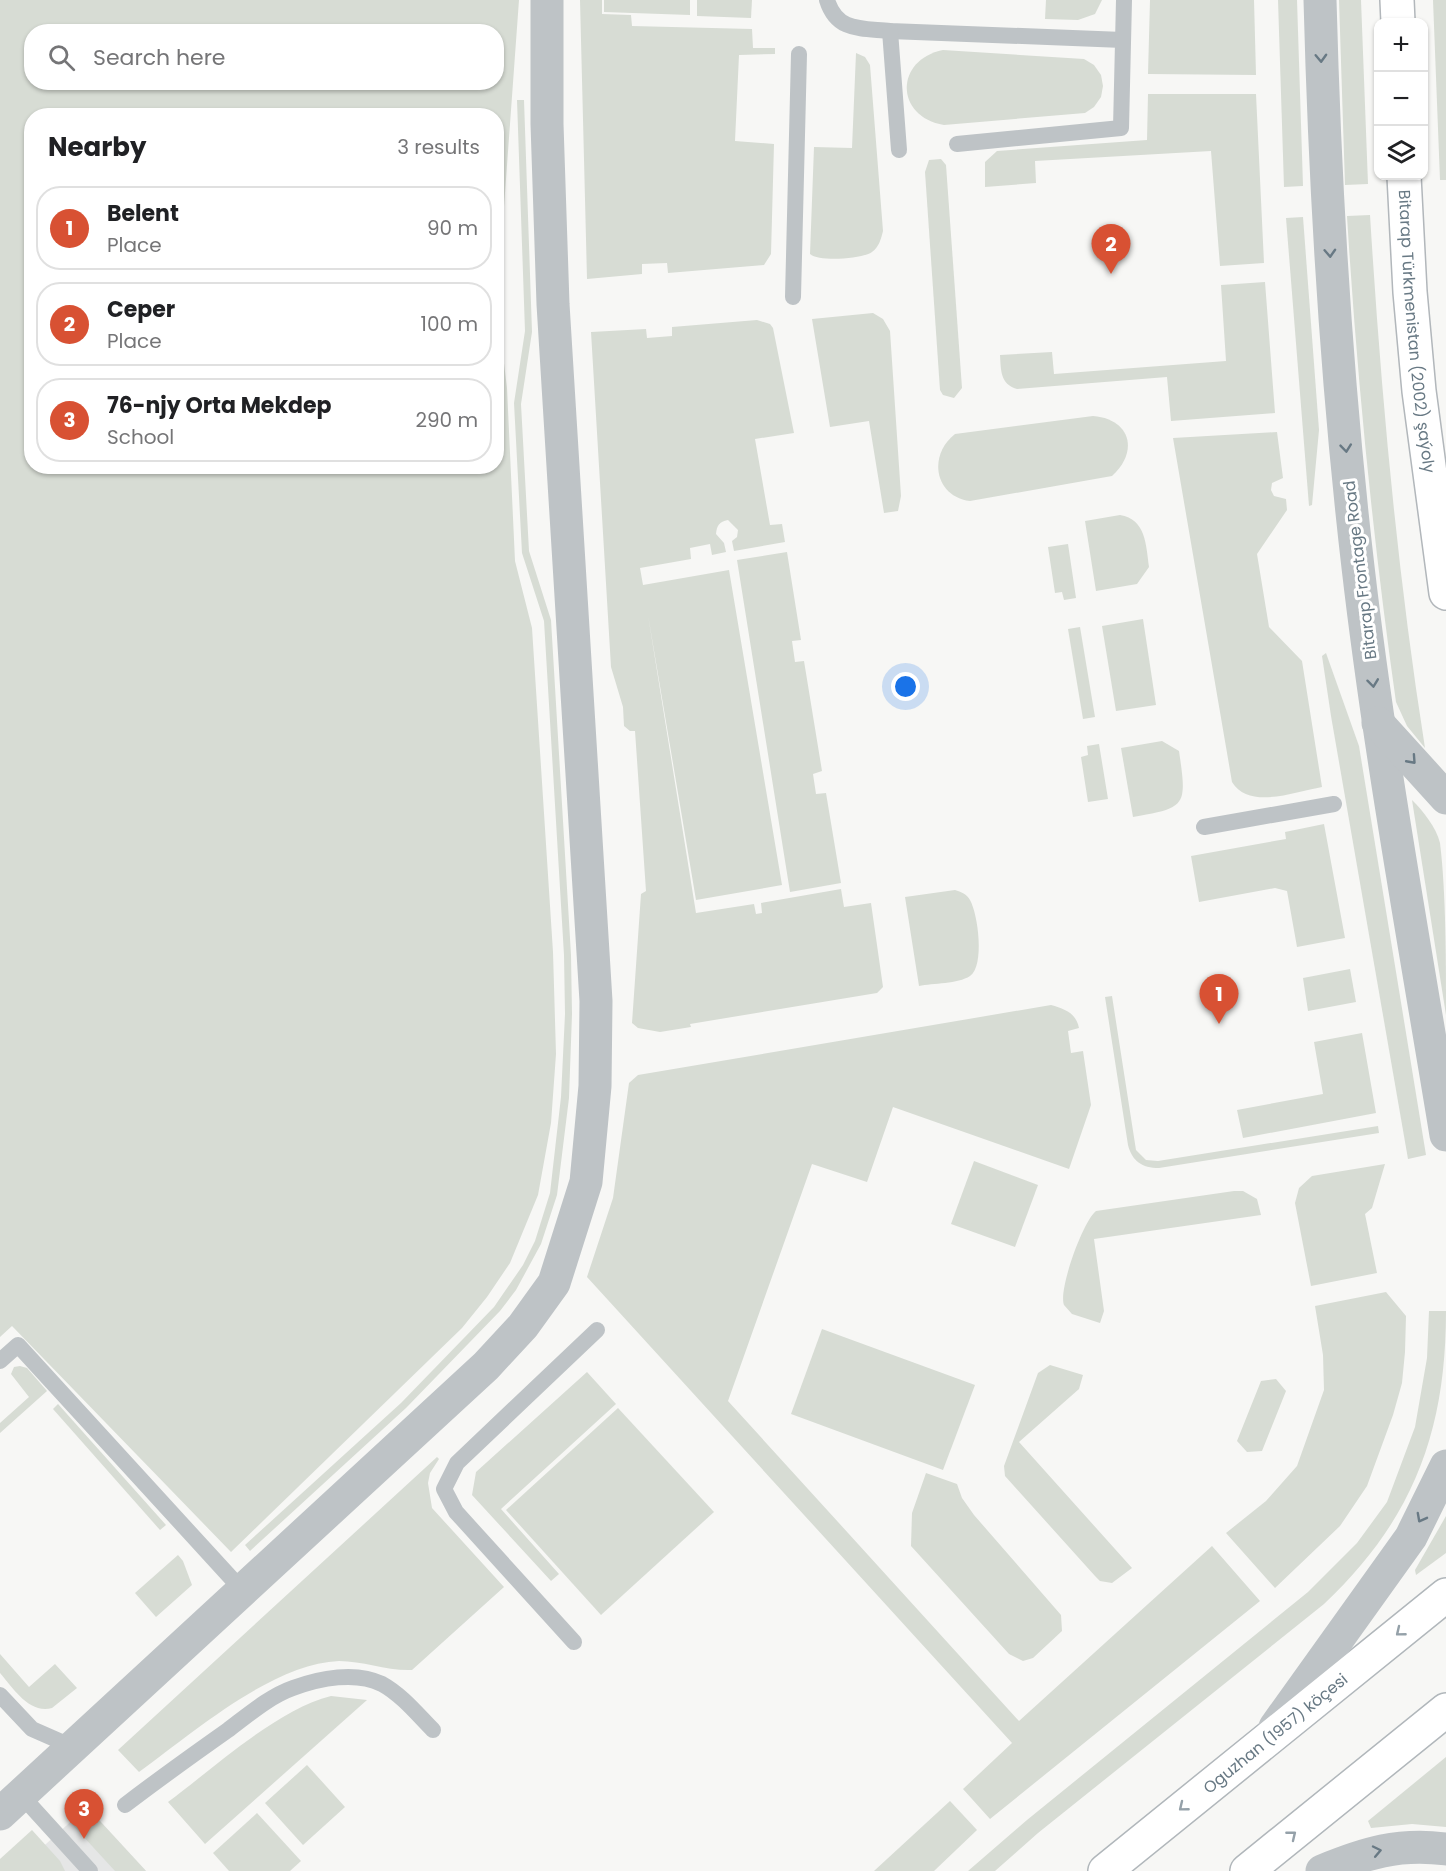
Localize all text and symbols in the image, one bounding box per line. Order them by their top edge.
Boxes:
map controls [1374,18,1428,180]
button: + [1374,18,1428,72]
search box [24,24,504,90]
icon: search [45,41,78,74]
text: Search here [93,42,226,73]
one-way arrow [1315,54,1328,63]
button: − [1374,72,1428,126]
button: layers [1374,126,1428,180]
text: Nearby [48,129,146,165]
text: 3 results [397,133,480,161]
street label: Bitarap Türkmenistan (2002) şaýoly [1393,189,1441,474]
text: Belent [107,198,179,229]
text: 1 [66,214,73,242]
text: 90 m [427,214,478,242]
pin: 2 [1092,224,1130,274]
text: Place [107,231,162,259]
one-way arrow [1323,249,1336,258]
text: Ceper [107,294,175,325]
text: 2 [64,310,75,338]
text: 100 m [421,310,478,338]
text: Place [107,327,162,355]
text: 76-njy Orta Mekdep [107,390,331,421]
text: 3 [63,406,76,434]
text: 290 m [415,406,478,434]
text: School [107,423,174,451]
one-way arrow [1339,443,1352,452]
street label: Bitarap Frontage Road [1338,479,1382,661]
your location [891,672,920,701]
one-way arrow [1366,678,1379,688]
one-way arrow [1405,753,1416,764]
pin: 1 [1200,974,1238,1024]
one-way arrow [1417,1512,1428,1523]
one-way arrow [1396,1625,1407,1636]
street label: Oguzhan (1957) köçesi [1198,1668,1352,1799]
pin: 3 [64,1790,104,1839]
one-way arrow [1179,1800,1190,1811]
one-way arrow [1286,1831,1297,1842]
one-way arrow [1372,1846,1382,1859]

